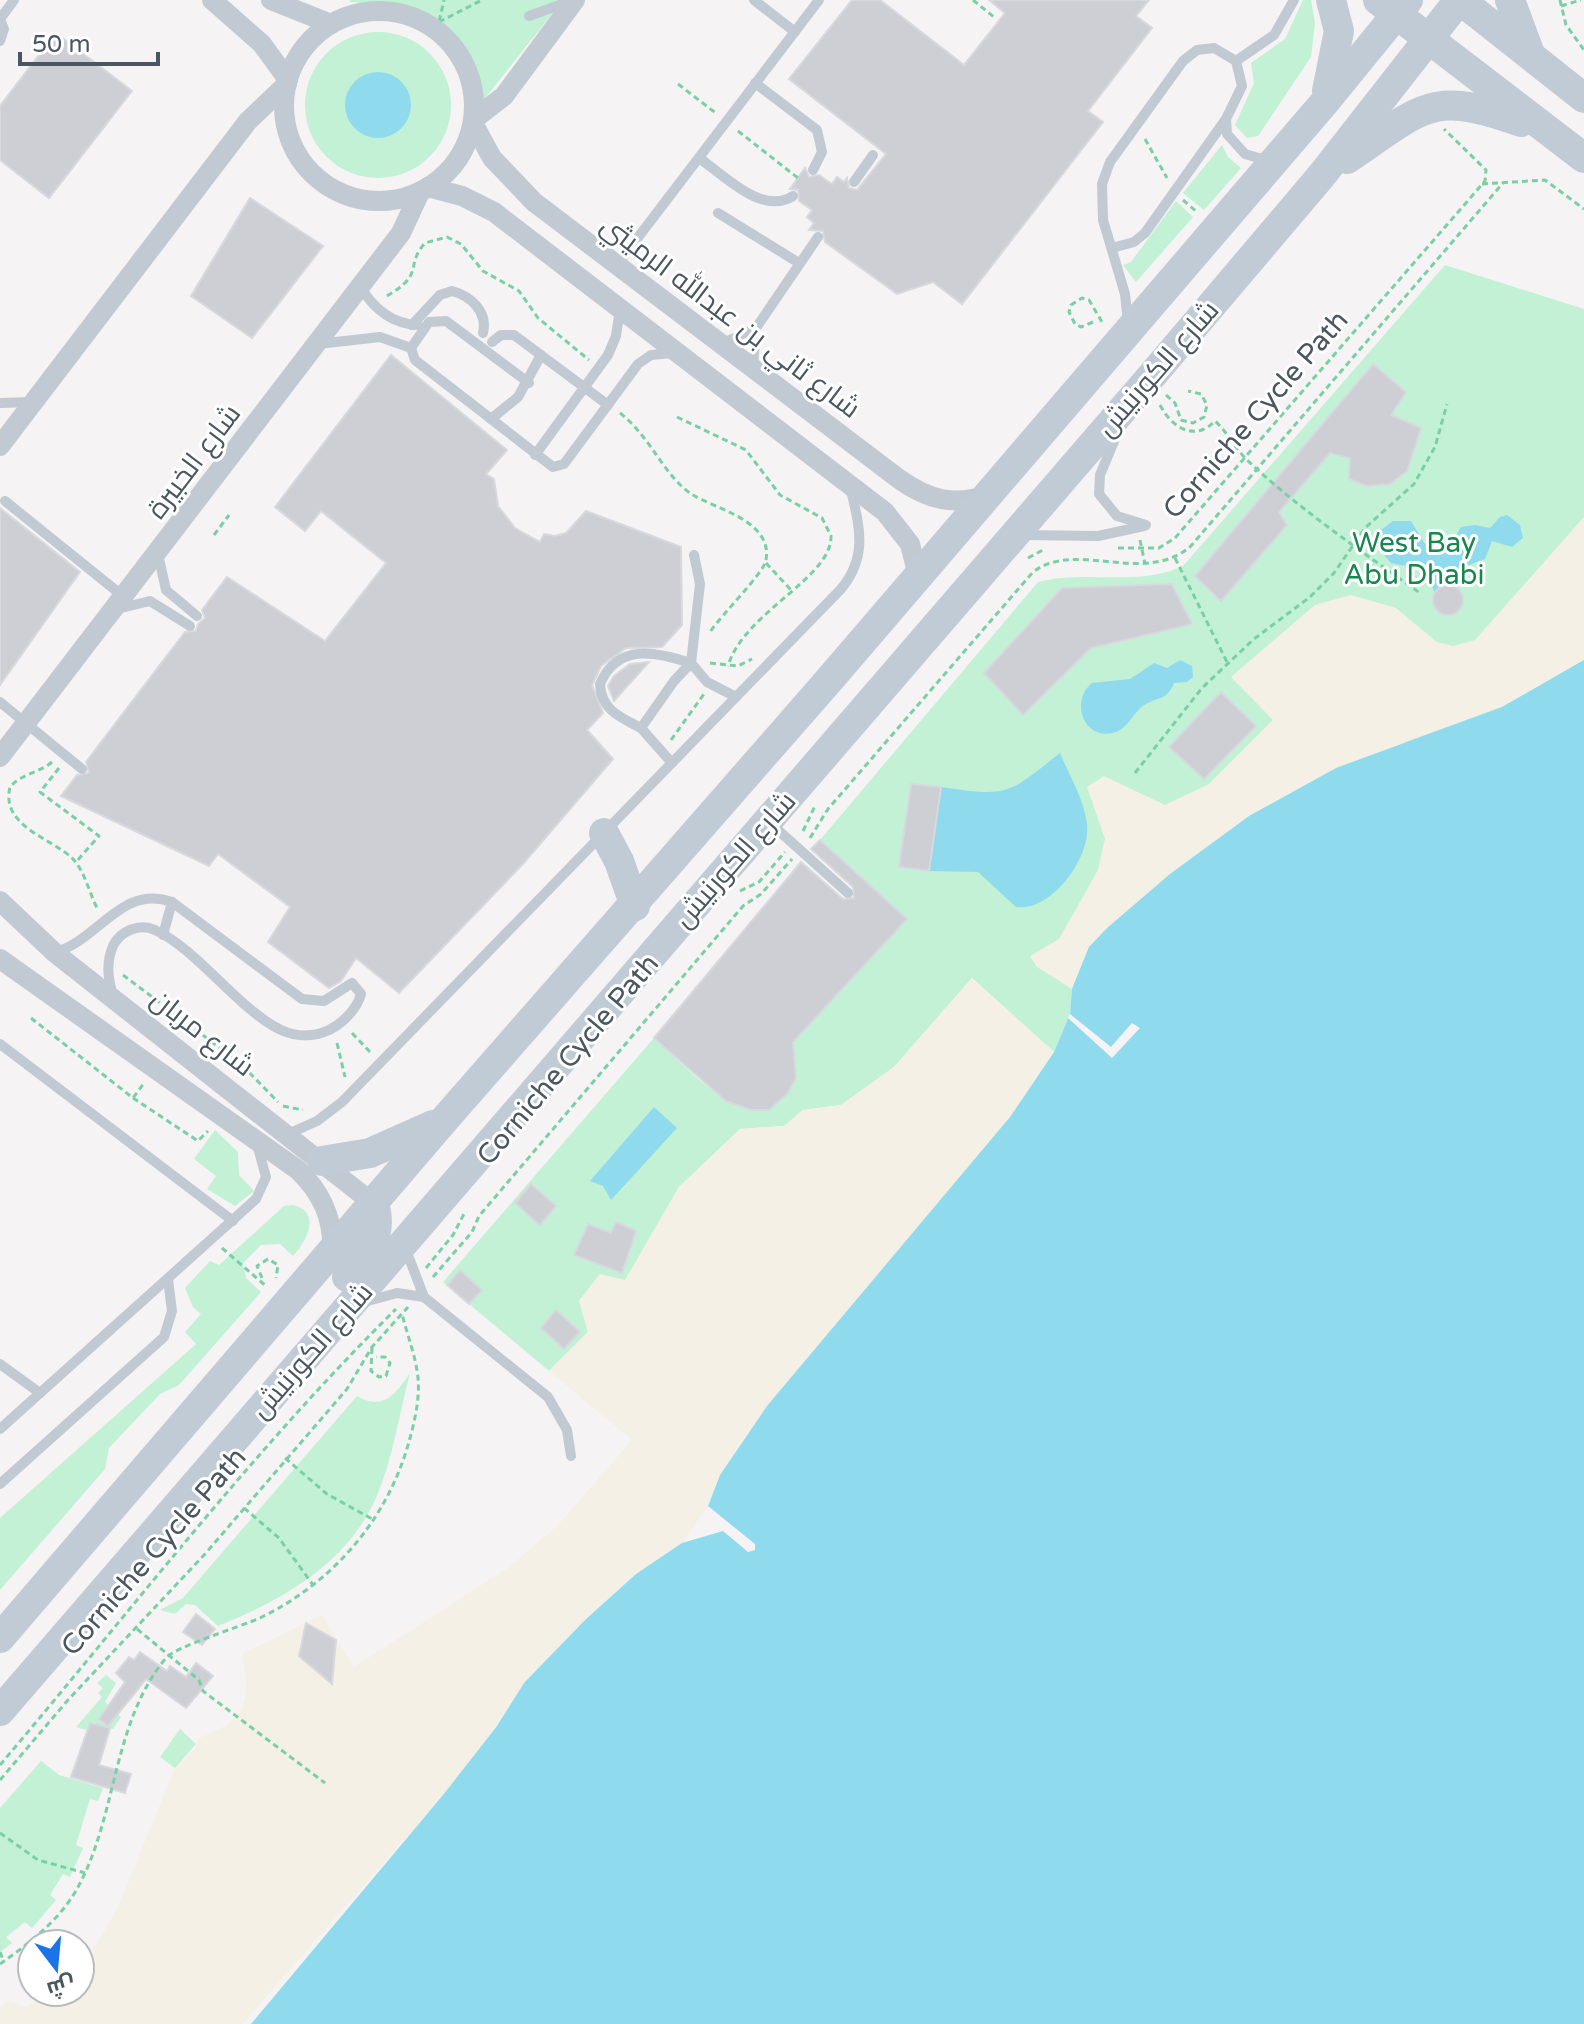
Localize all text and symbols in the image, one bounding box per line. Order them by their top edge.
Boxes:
scale bar [20,16,158,66]
text: 50 m [32,30,90,59]
street label: شارع ثاني بن عبدالله الرميثي [592,206,868,429]
street label: شارع الكورنيش [1089,294,1227,444]
street label: Corniche Cycle Path [1156,303,1356,526]
street label: شارع الخبيرة [140,398,249,526]
park label: West Bay Abu Dhabi [1344,526,1484,592]
street label: شارع الكورنيش [666,785,804,935]
street label: Corniche Cycle Path [470,947,666,1172]
street label: شارع مربان [143,982,261,1085]
street label: شارع الكورنيش [243,1276,381,1426]
street label: Corniche Cycle Path [54,1440,254,1663]
north arrow [16,1928,96,2008]
text: ش [44,1970,78,2003]

